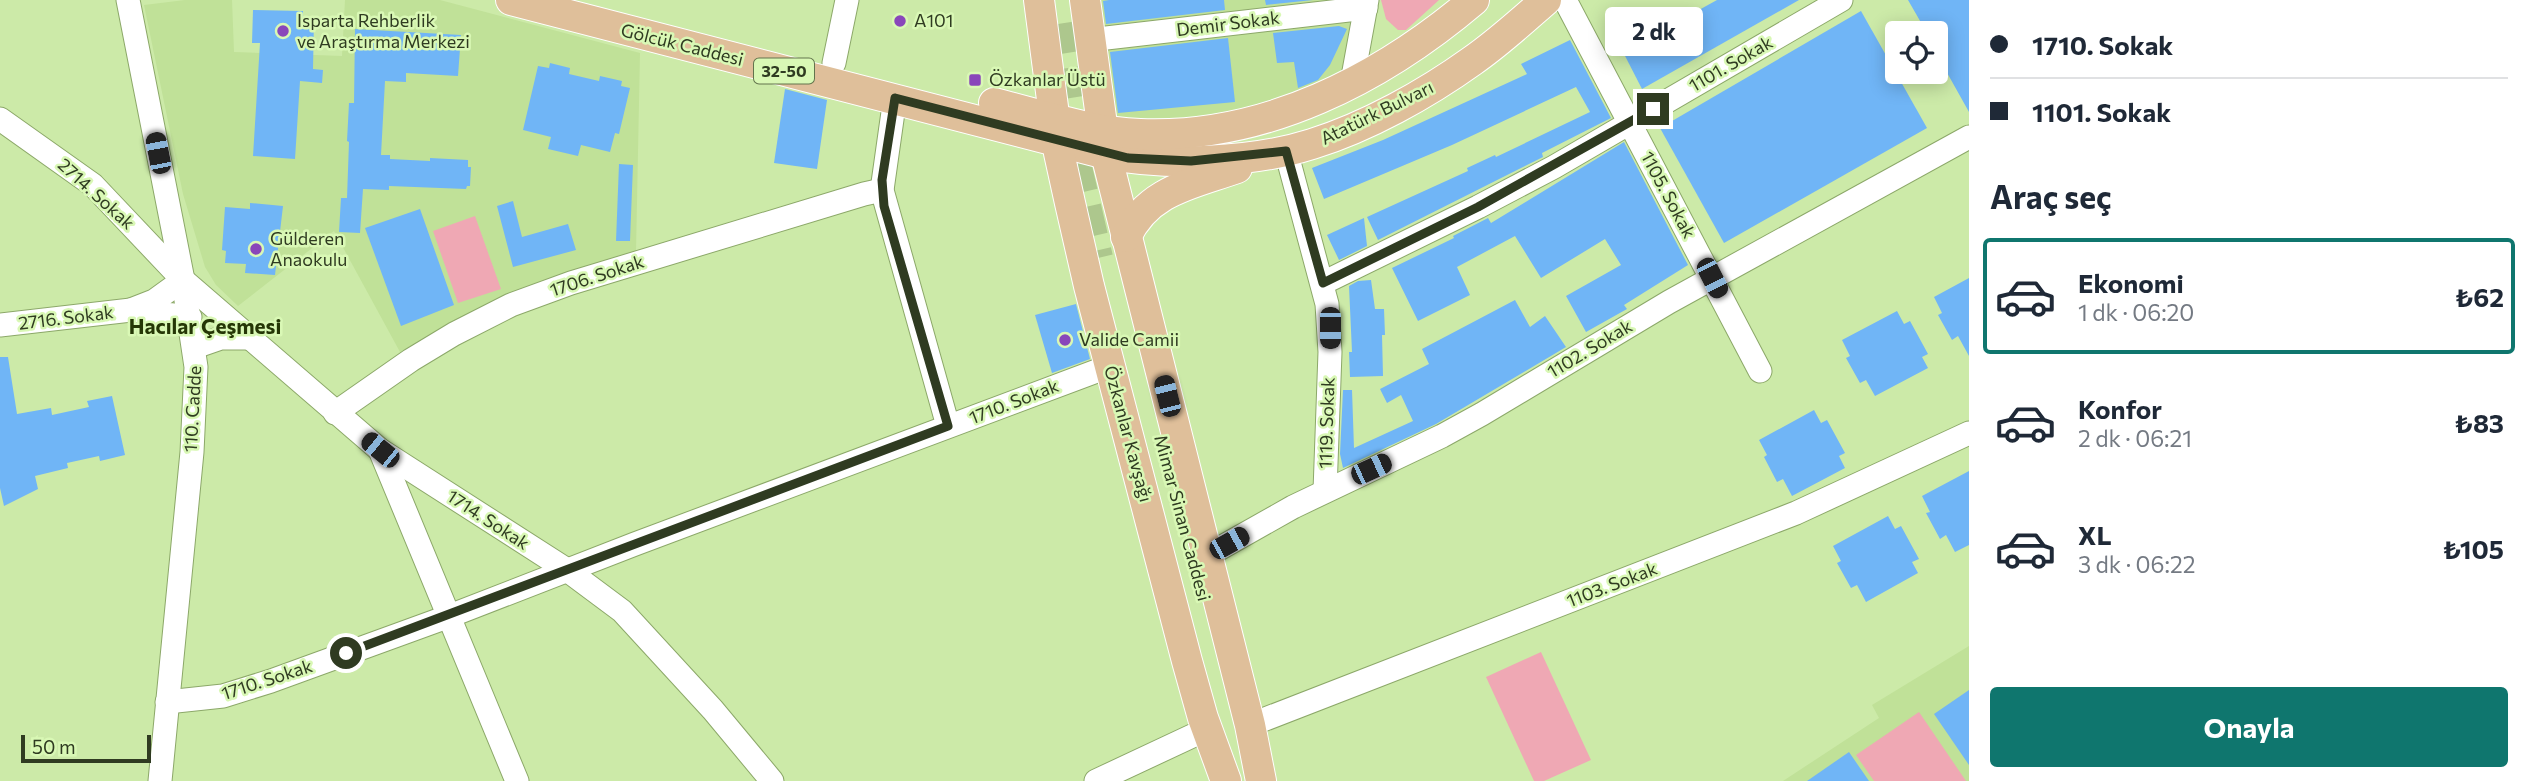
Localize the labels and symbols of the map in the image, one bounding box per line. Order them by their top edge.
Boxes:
street label: Demir Sokak [1175,6,1281,40]
callout: 2 dk [1604,7,1702,56]
place label: Isparta Rehberlik ve Araştırma Merkezi [297,9,470,52]
place label: A101 [914,9,954,31]
marker: A101 [892,13,908,29]
street label: Gölcük Caddesi [619,18,746,70]
marker: Isparta Rehberlik ve Araştırma Merkezi [275,23,291,39]
street label: 1101. Sokak [1685,30,1776,96]
road number: 32-50 [754,58,814,83]
place label: Özkanlar Üstü [989,68,1105,90]
marker: Özkanlar Üstü [967,72,983,88]
street label: Atatürk Bulvarı [1317,75,1437,149]
route end [1637,93,1669,125]
car [144,130,173,176]
street label: 1105. Sokak [1637,147,1701,242]
street label: 2714. Sokak [54,153,140,234]
place label: Gülderen Anaokulu [270,227,347,270]
marker: Gülderen Anaokulu [248,241,264,257]
street label: 1706. Sokak [547,249,647,301]
car [1694,255,1731,301]
street label: 2716. Sokak [17,300,115,334]
car [1320,307,1341,349]
district label: Hacılar Çeşmesi [129,313,281,338]
street label: 1102. Sokak [1543,314,1636,382]
place label: Valide Camii [1079,328,1179,350]
marker: Valide Camii [1057,332,1073,348]
street label: Özkanlar Kavşağı [1100,363,1158,504]
street label: 110. Cadde [179,365,205,453]
car [1152,373,1183,419]
street label: 1710. Sokak [966,374,1062,428]
street label: 1119. Sokak [1313,377,1339,469]
car [358,429,403,471]
street label: Mimar Sinan Caddesi [1150,432,1216,603]
car [1348,451,1395,487]
street label: 1714. Sokak [443,484,534,554]
car [1206,524,1253,562]
street label: 1103. Sokak [1563,557,1660,611]
route start [330,637,362,669]
street label: 1710. Sokak [218,654,315,704]
scale bar [21,732,150,764]

